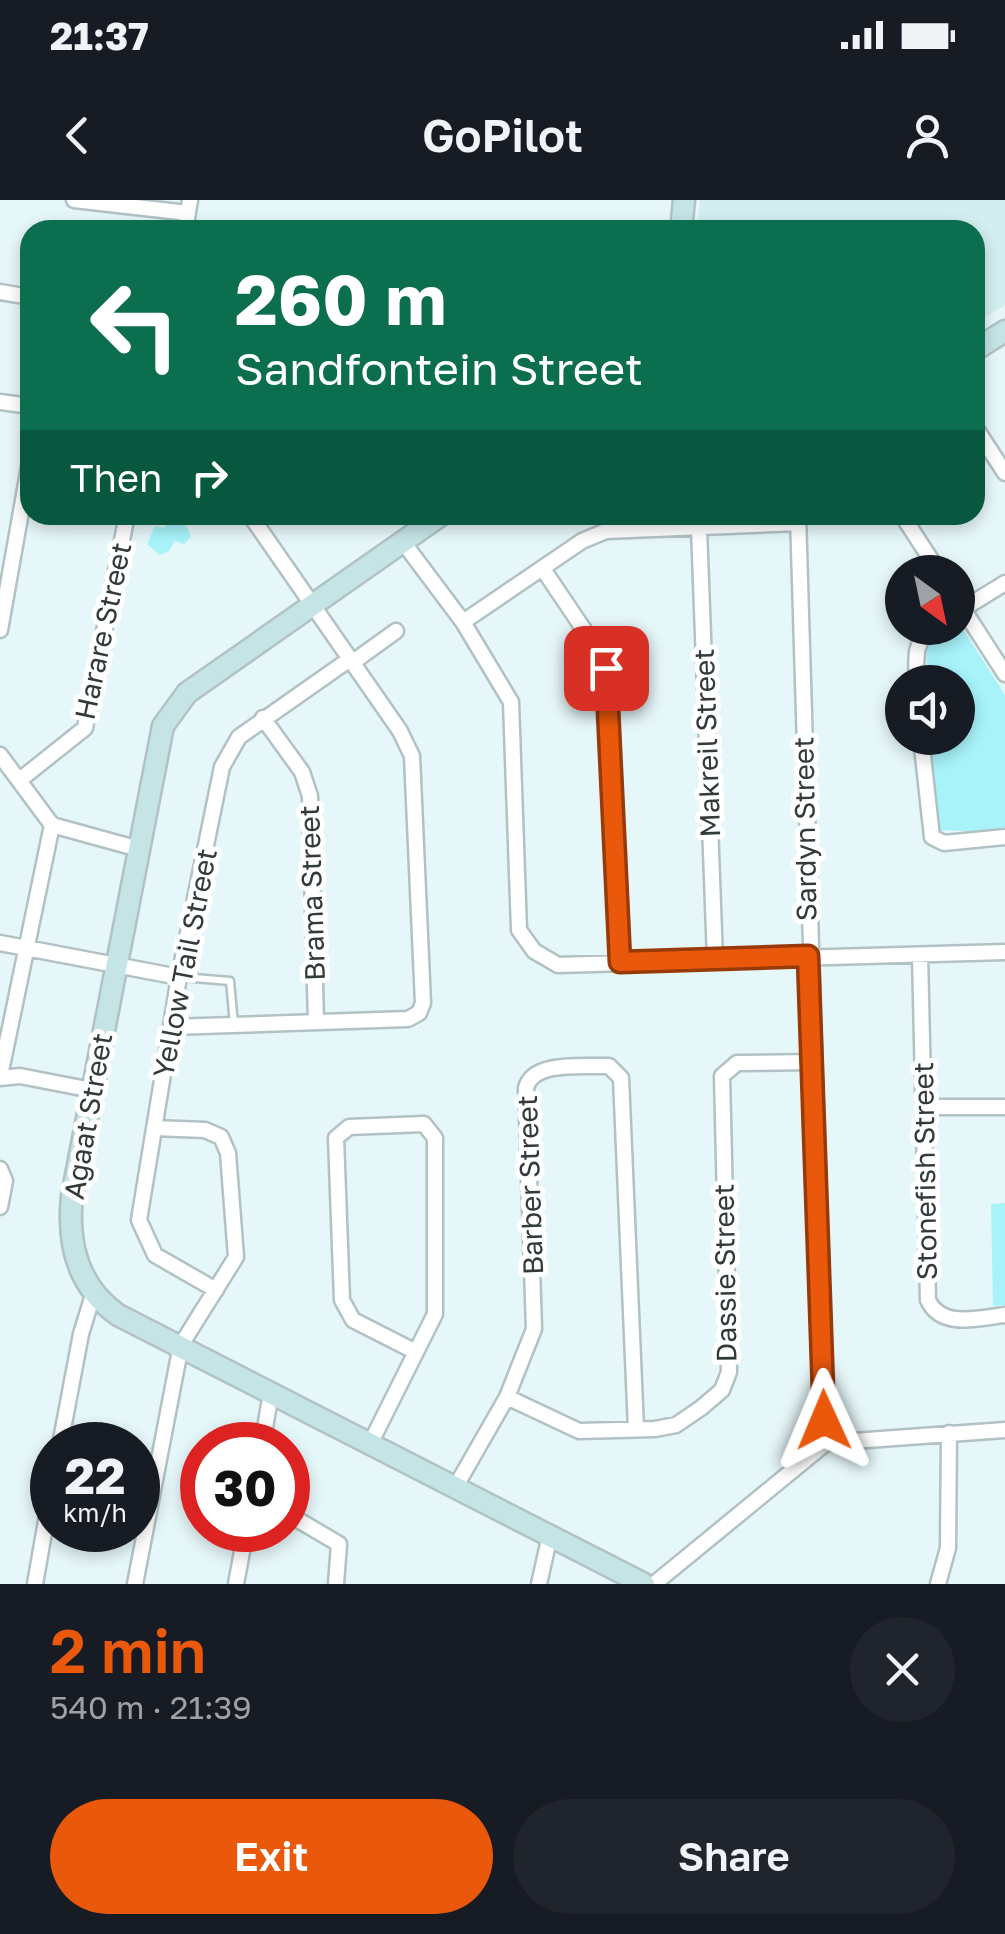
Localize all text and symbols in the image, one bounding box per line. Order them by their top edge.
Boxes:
text: 21:37 [50,13,149,58]
icon: back [50,108,105,163]
text: GoPilot [422,108,583,162]
icon: person [900,108,955,163]
text: 260 m [235,256,446,340]
icon: left [70,260,200,390]
text: Sandfontein Street [235,341,643,395]
icon: right [182,450,237,505]
text: Then [70,455,162,500]
street label: Harare Street [68,539,137,723]
north arrow [885,555,975,645]
map controls [885,555,975,755]
pin [564,626,649,711]
icon: arrive [579,641,634,696]
street label: Makreil Street [687,648,726,838]
button: sound [885,665,975,755]
street label: Sardyn Street [786,737,823,921]
street label: Brama Street [292,805,331,981]
street label: Yellow Tail Street [146,846,223,1080]
street label: Agaat Street [57,1030,118,1202]
street label: Stonefish Street [906,1062,943,1280]
street label: Barber Street [510,1095,549,1275]
street label: Dassie Street [706,1183,743,1363]
position arrow [772,1368,876,1472]
speed limit sign: 30 [180,1422,310,1552]
text: 22 [64,1445,125,1505]
text: km/h [63,1497,127,1528]
text: 2 min [50,1614,206,1686]
button: close [850,1617,955,1722]
text: 540 m · 21:39 [50,1688,252,1726]
button: Exit [50,1799,493,1914]
button: Share [513,1799,955,1914]

